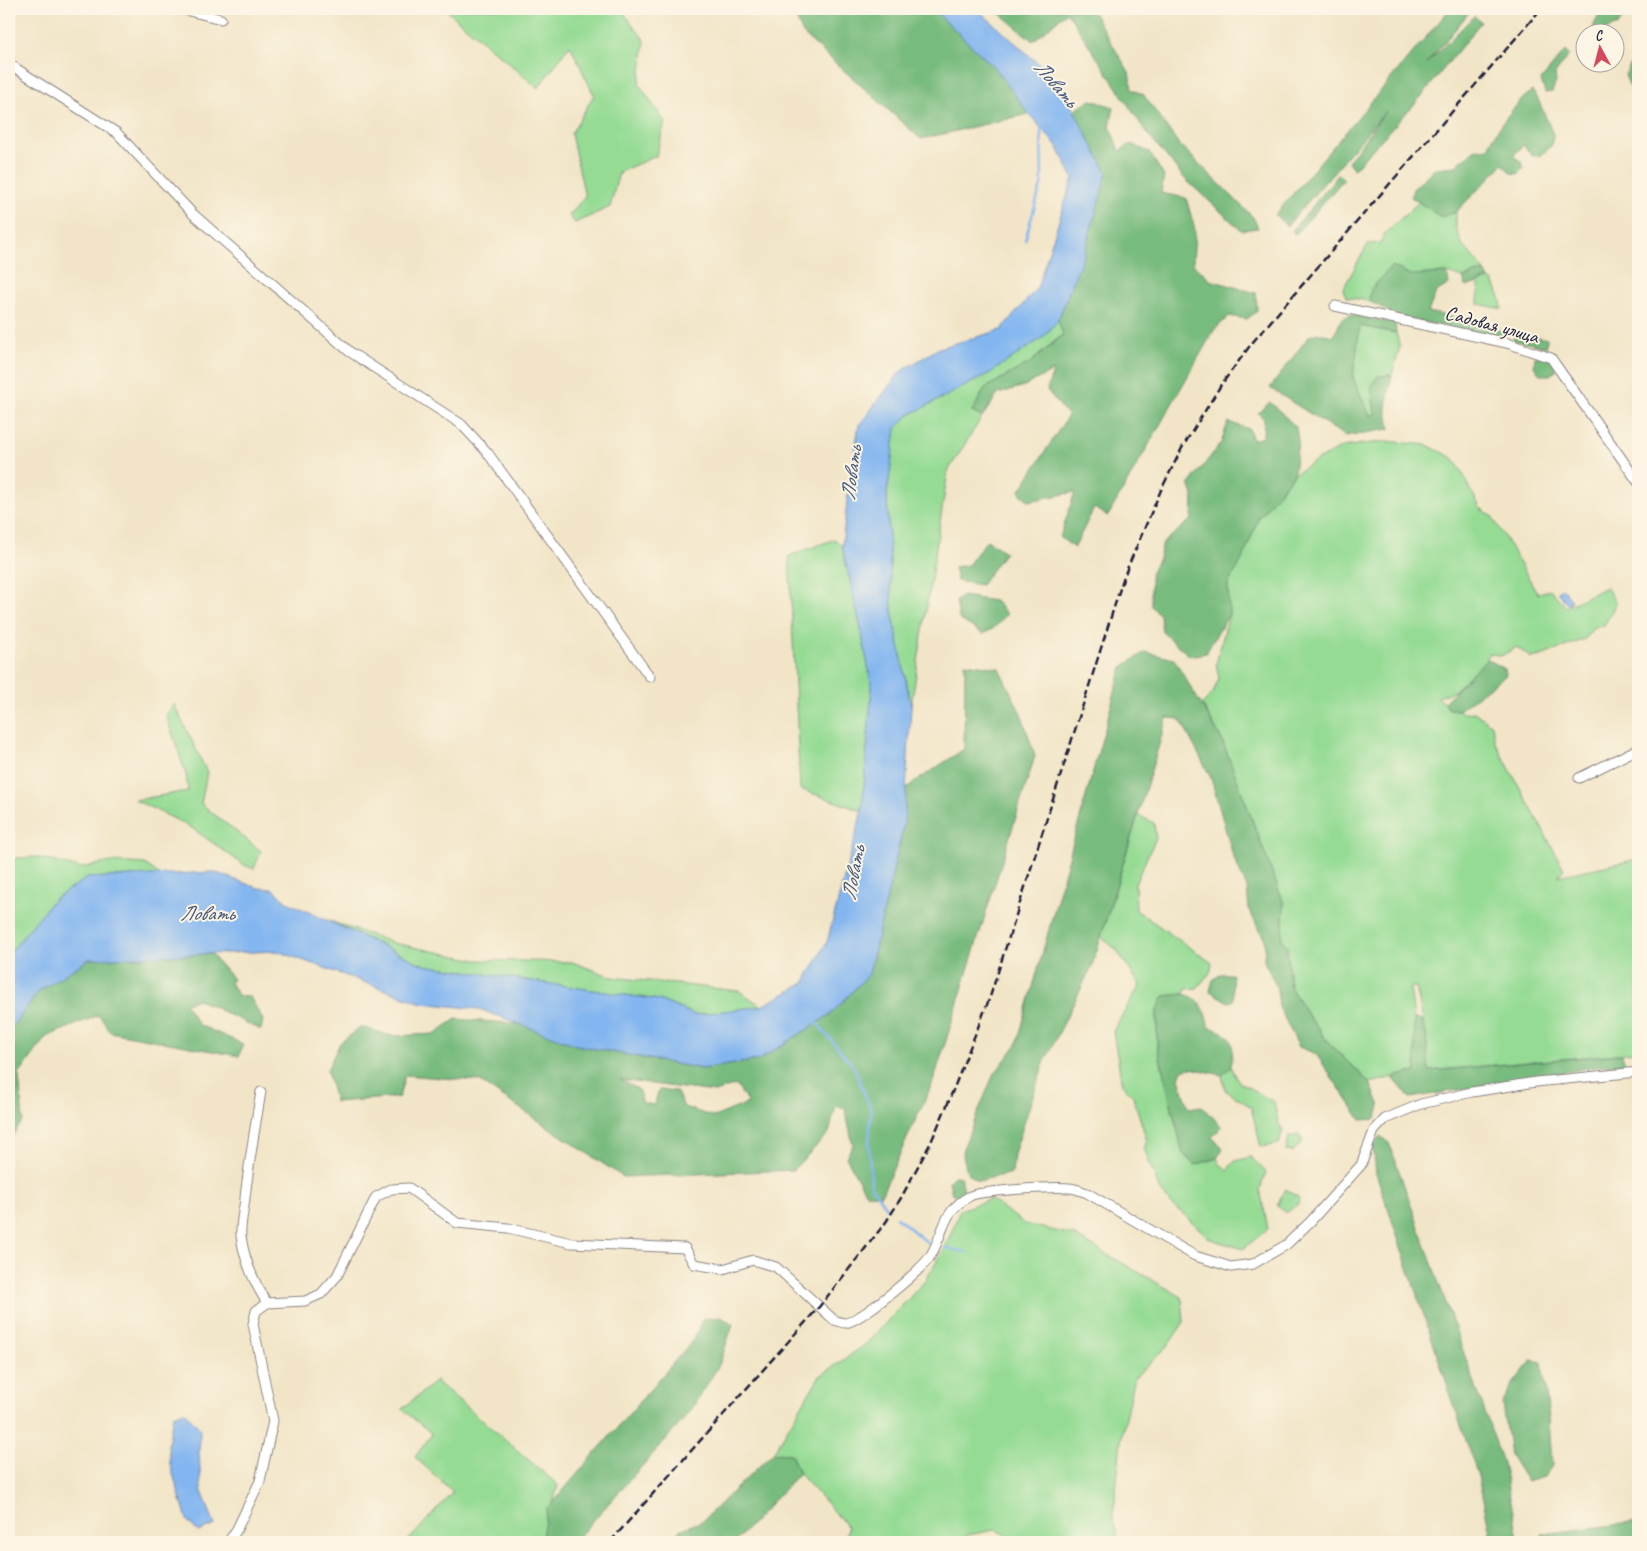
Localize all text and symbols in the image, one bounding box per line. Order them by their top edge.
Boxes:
north arrow [1574,22,1624,72]
text: С [1594,26,1605,44]
water label: Ловать [1028,54,1085,114]
street label: Садовая улица [1442,300,1543,349]
water label: Ловать [834,442,868,502]
water label: Ловать [835,841,871,902]
water label: Ловать [180,900,237,926]

